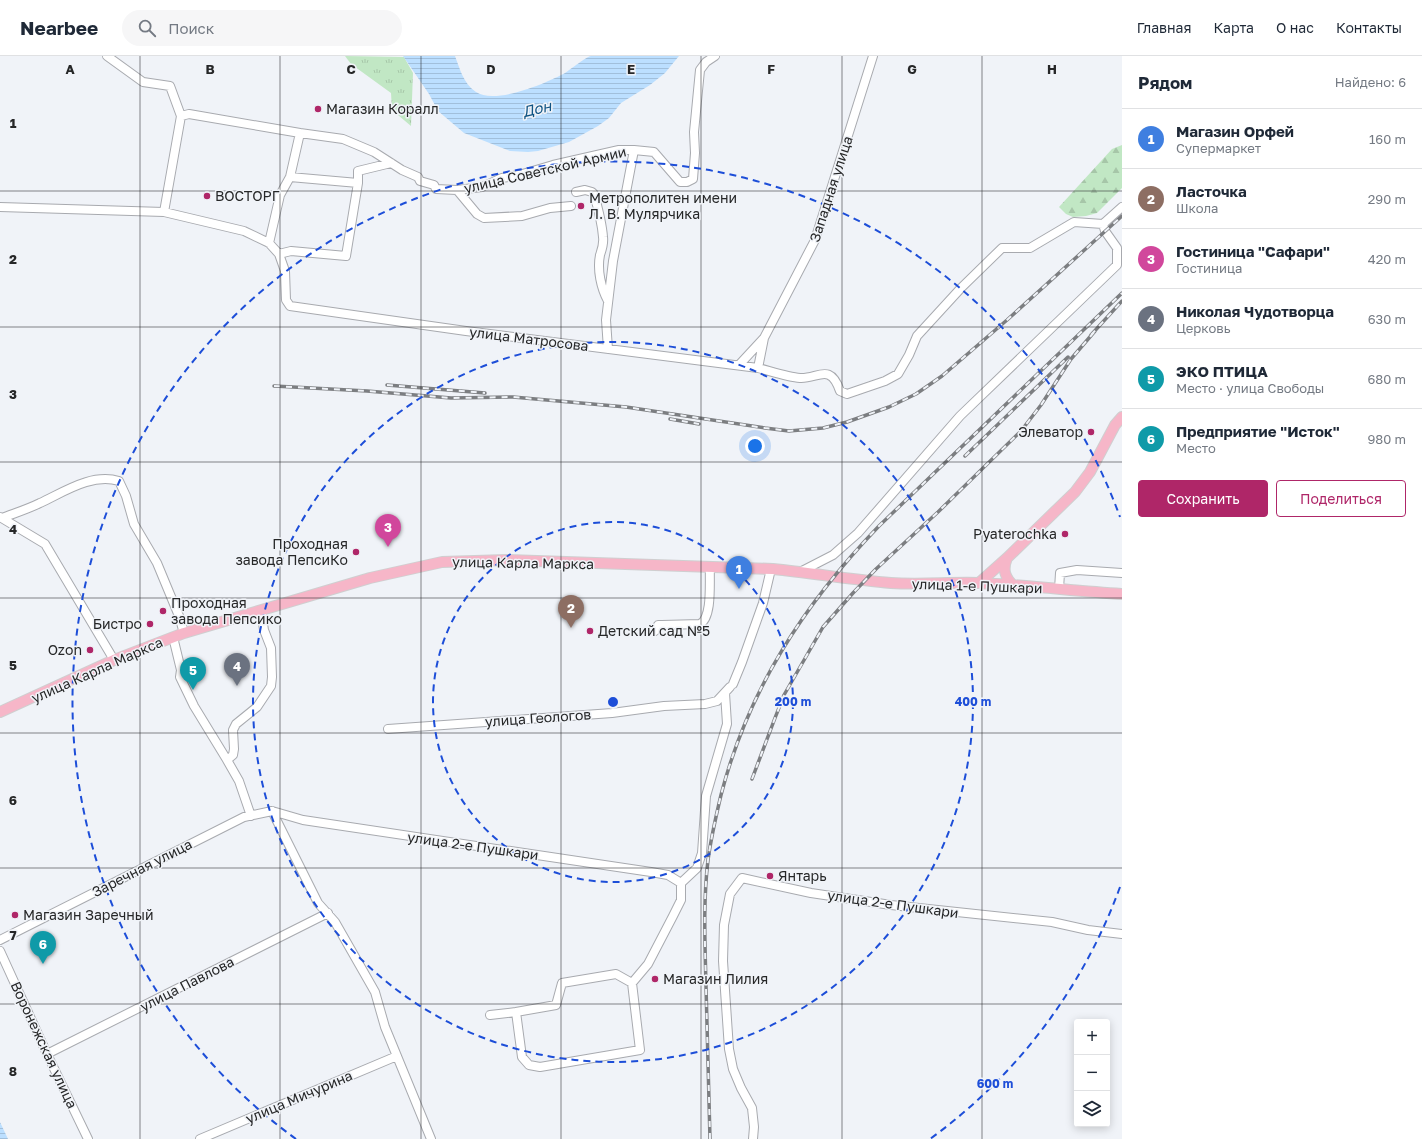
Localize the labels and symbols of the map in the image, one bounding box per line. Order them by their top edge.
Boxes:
text: A [65,61,75,77]
text: B [205,61,215,77]
text: C [346,61,356,77]
text: D [486,61,496,77]
text: E [627,61,635,77]
text: F [767,61,775,77]
text: G [907,61,917,77]
text: H [1047,61,1057,77]
water label: Дон [520,96,554,120]
place label: Магазин Коралл [326,100,439,117]
marker: Магазин Коралл [313,104,323,114]
text: 1 [10,115,17,131]
street label: Западная улица [805,134,856,244]
street label: улица Советской Армии [462,143,628,196]
place label: ВОСТОРГ [215,187,280,204]
place label: Метрополитен имени Л. В. Мулярчика [589,189,737,222]
marker: ВОСТОРГ [202,191,212,201]
marker: Метрополитен имени Л. В. Мулярчика [576,201,586,211]
text: 2 [9,251,17,267]
street label: улица Матросова [468,323,590,354]
text: 3 [9,386,17,402]
place label: Элеватор [1018,423,1083,440]
marker: Элеватор [1086,427,1096,437]
your location [745,436,765,456]
pin: 3 [375,514,401,547]
text: 4 [9,521,17,537]
place label: Pyaterochka [973,525,1057,542]
marker: Pyaterochka [1060,529,1070,539]
place label: Проходная завода ПепсиКо [235,535,348,568]
marker: Проходная завода ПепсиКо [351,547,361,557]
street label: улица Карла Маркса [452,553,594,572]
pin: 1 [726,556,752,589]
street label: улица 1-е Пушкари [911,575,1043,596]
place label: Проходная завода Пепсико [171,594,282,627]
pin: 2 [558,595,584,628]
marker: Проходная завода Пепсико [158,606,168,616]
place label: Бистро [93,615,142,632]
marker: Бистро [145,619,155,629]
place label: Детский сад №5 [598,622,710,639]
marker: Детский сад №5 [585,626,595,636]
street label: улица Карла Маркса [28,633,165,706]
place label: Ozon [48,641,82,658]
marker: Ozon [85,645,95,655]
pin: 4 [224,653,250,686]
text: 5 [9,657,17,673]
pin: 5 [180,657,206,690]
text: 200 m [775,694,811,709]
text: 400 m [955,694,991,709]
centre of rings [606,695,620,709]
street label: улица Геологов [484,705,592,730]
text: 6 [9,792,17,808]
street label: улица 2-е Пушкари [406,828,540,863]
street label: Заречная улица [89,835,195,900]
place label: Янтарь [778,867,827,884]
marker: Янтарь [765,871,775,881]
street label: улица 2-е Пушкари [826,886,960,921]
place label: Магазин Заречный [23,906,154,923]
marker: Магазин Заречный [10,910,20,920]
text: 7 [9,927,17,943]
pin: 6 [30,931,56,964]
street label: улица Павлова [137,953,237,1015]
place label: Магазин Лилия [663,970,768,987]
marker: Магазин Лилия [650,974,660,984]
street label: Воронежская улица [8,979,81,1111]
text: 8 [9,1063,17,1079]
street label: улица Мичурина [243,1066,355,1127]
text: 600 m [977,1076,1013,1091]

